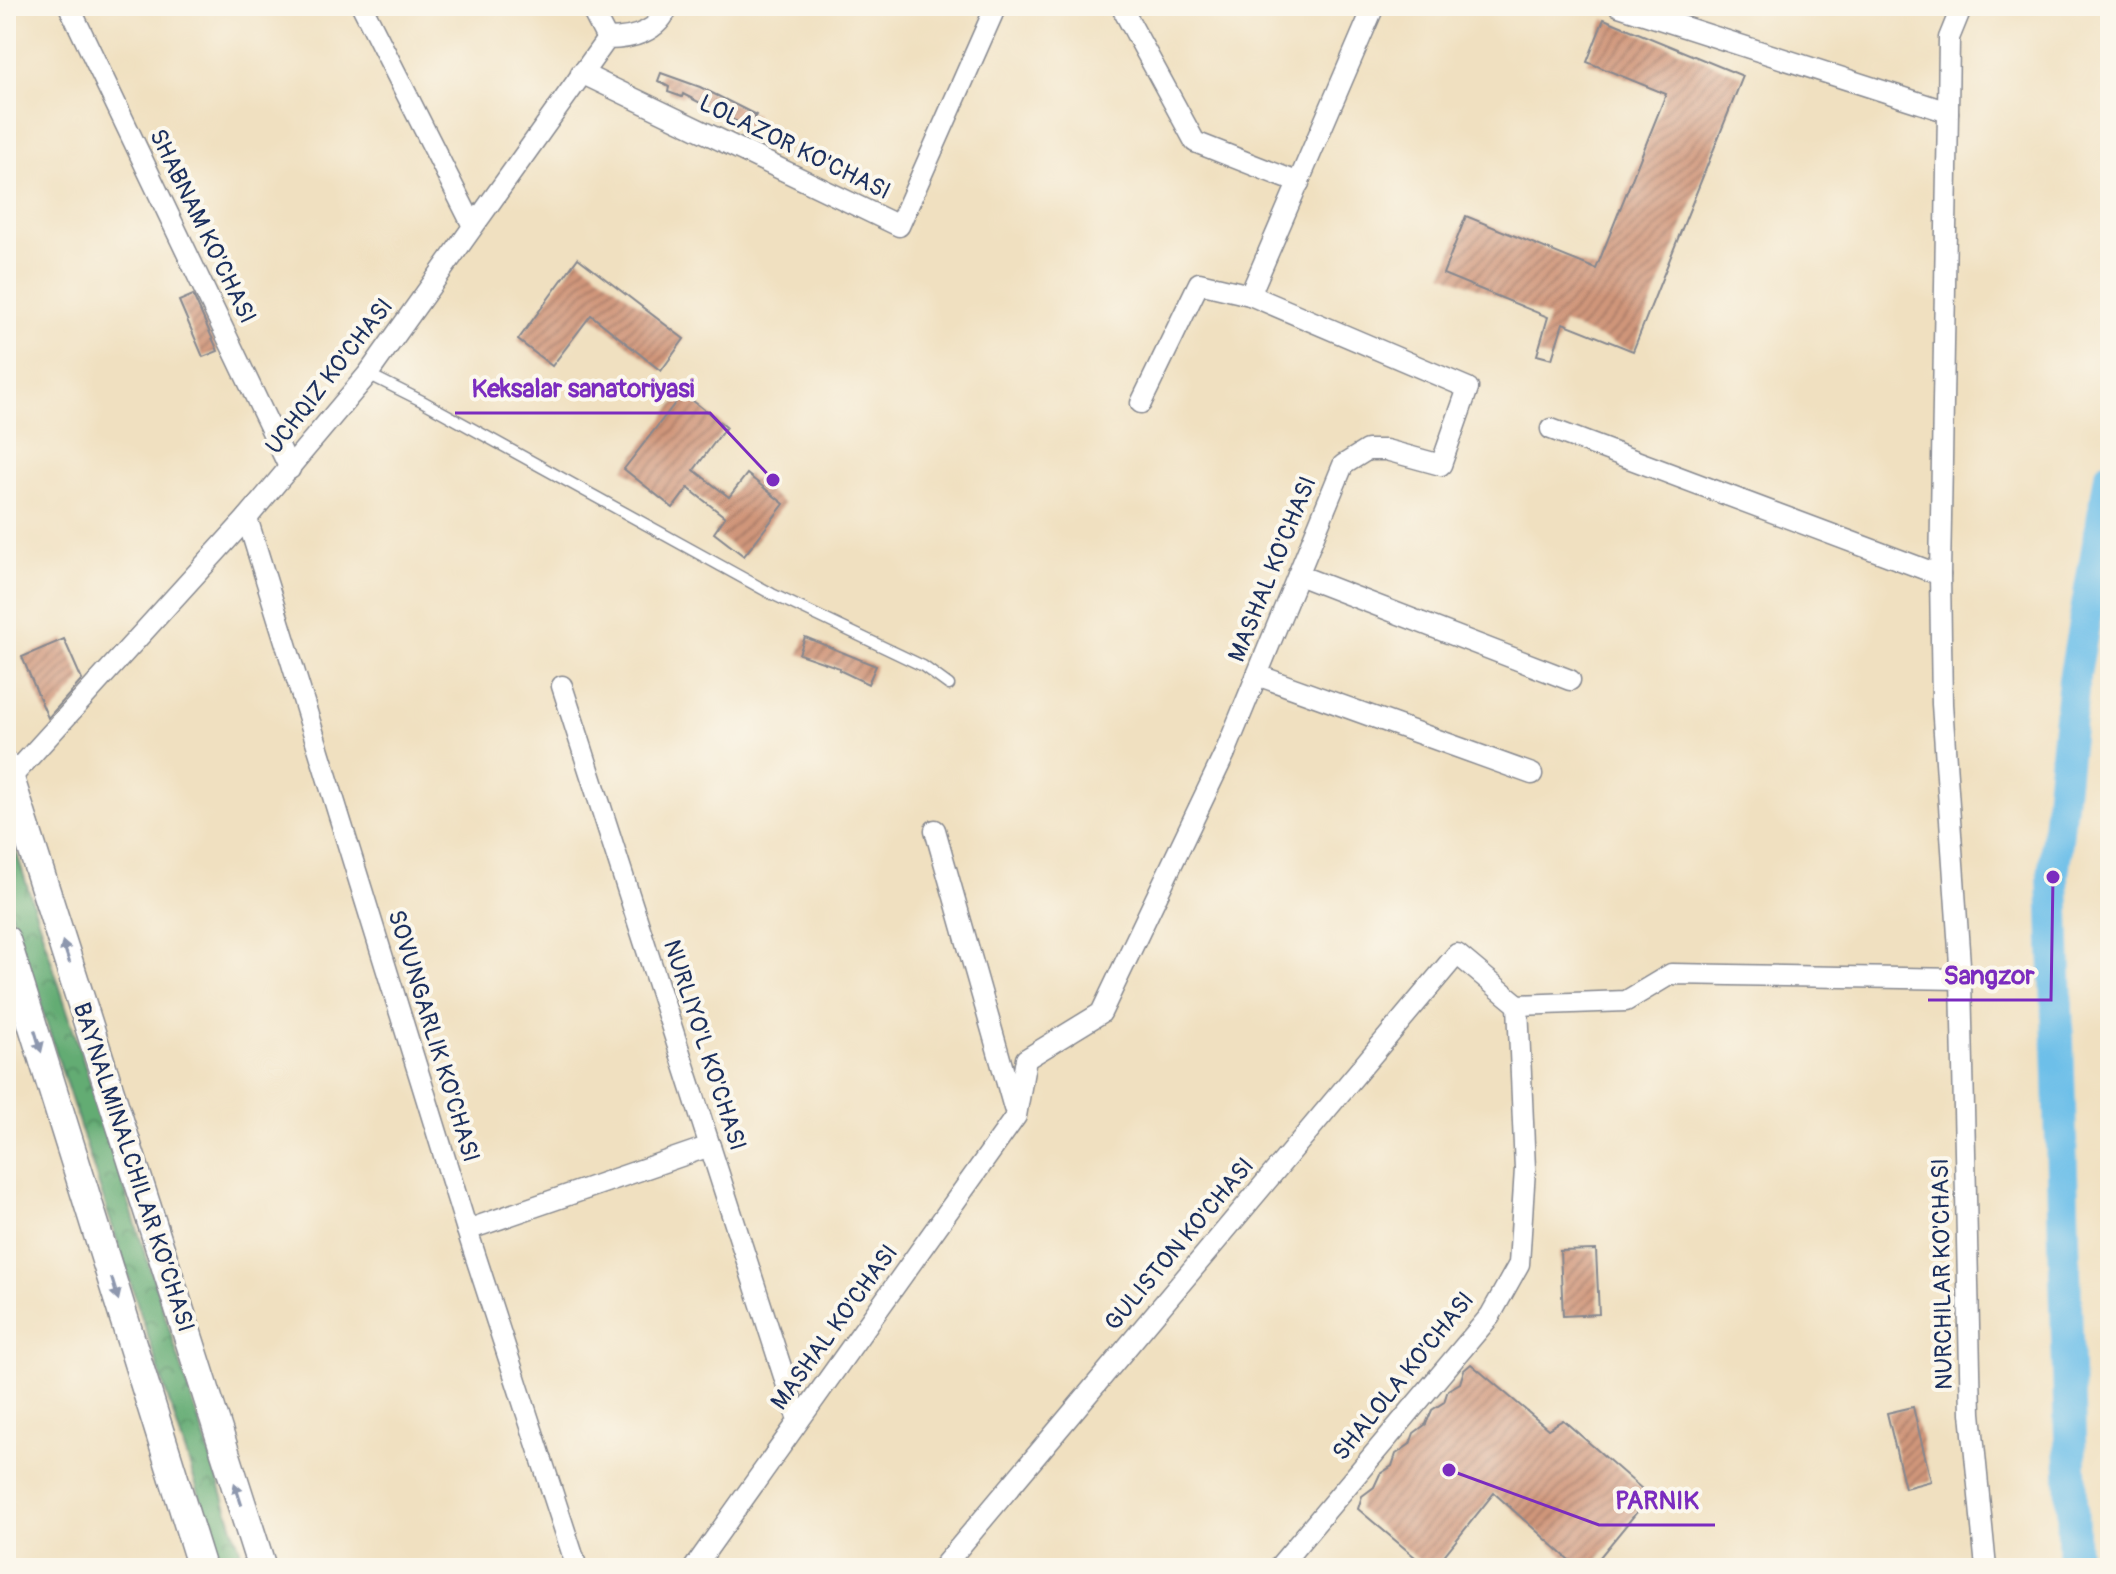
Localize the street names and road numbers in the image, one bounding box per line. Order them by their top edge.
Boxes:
street label: LOLAZOR KO'CHASI [694,89,895,206]
street label: SHABNAM KO'CHASI [143,124,262,328]
street label: UCHQIZ KO'CHASI [260,293,399,460]
street label: MASHAL KO'CHASI [1222,472,1323,666]
street label: SOVUNGARLIK KO'CHASI [381,907,486,1166]
street label: NURLIYO'L KO'CHASI [657,936,752,1154]
street label: BAYNALMINALCHILAR KO’CHASI [66,999,201,1335]
street label: GULISTON KO'CHASI [1099,1152,1260,1337]
street label: NURCHILAR KO'CHASI [1926,1158,1959,1390]
street label: MASHAL KO'CHASI [765,1239,904,1416]
street label: SHALOLA KO'CHASI [1326,1286,1480,1467]

